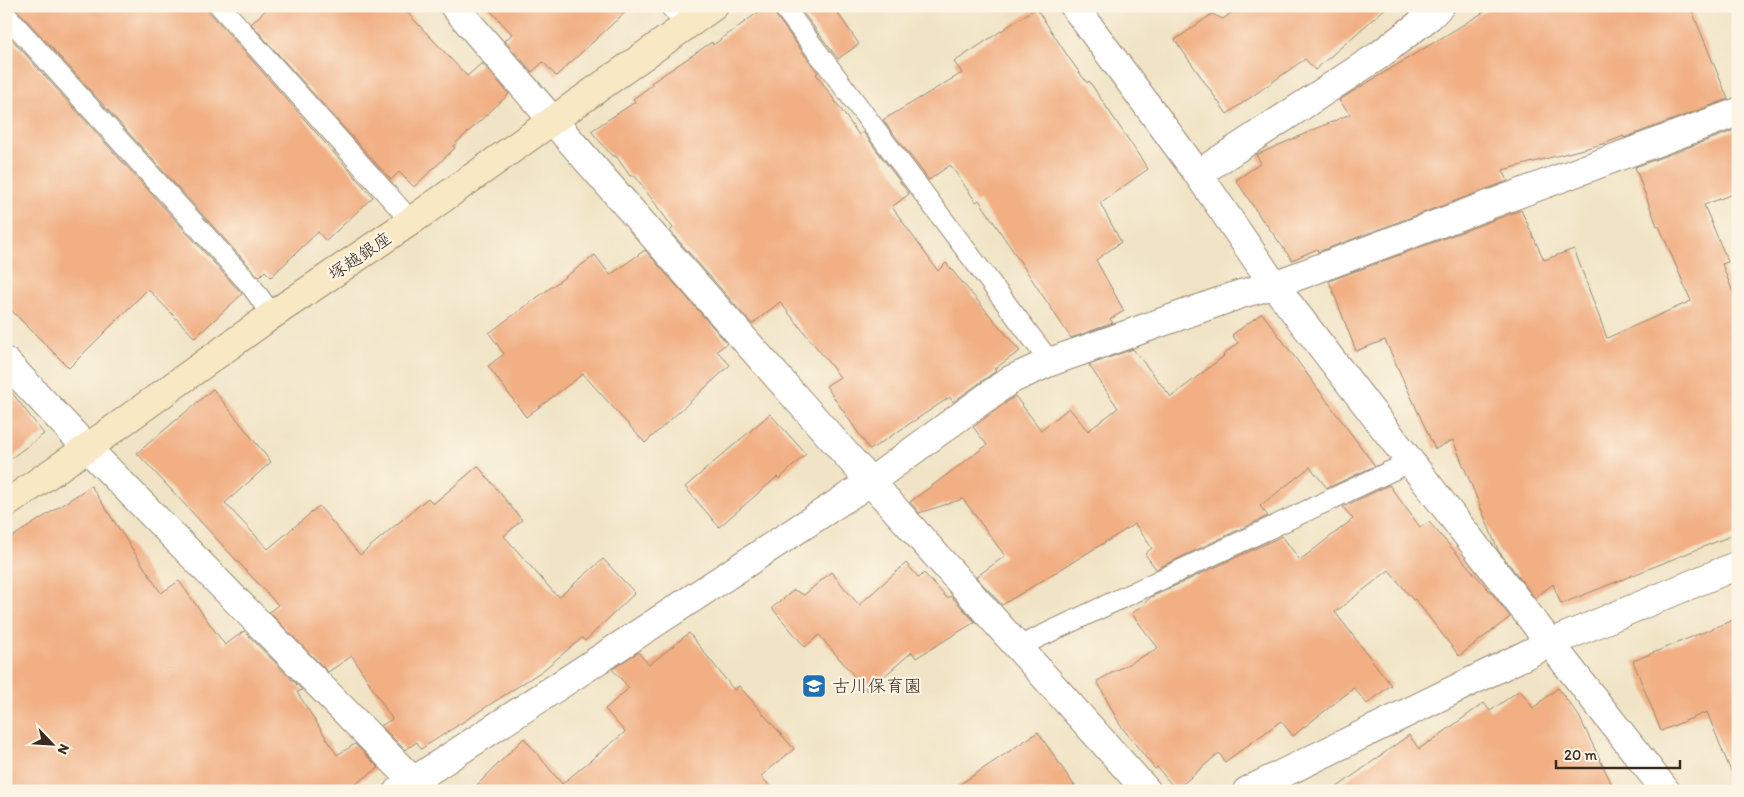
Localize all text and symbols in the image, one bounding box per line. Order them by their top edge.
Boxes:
street label: 塚越銀座 [324,227,396,285]
school or university icon: 古川保育園 [801,673,827,699]
place label: 古川保育園 [832,675,922,697]
north arrow [28,720,78,770]
scale bar [1556,737,1680,769]
text: N [54,741,73,757]
text: 20 m [1564,746,1598,764]

